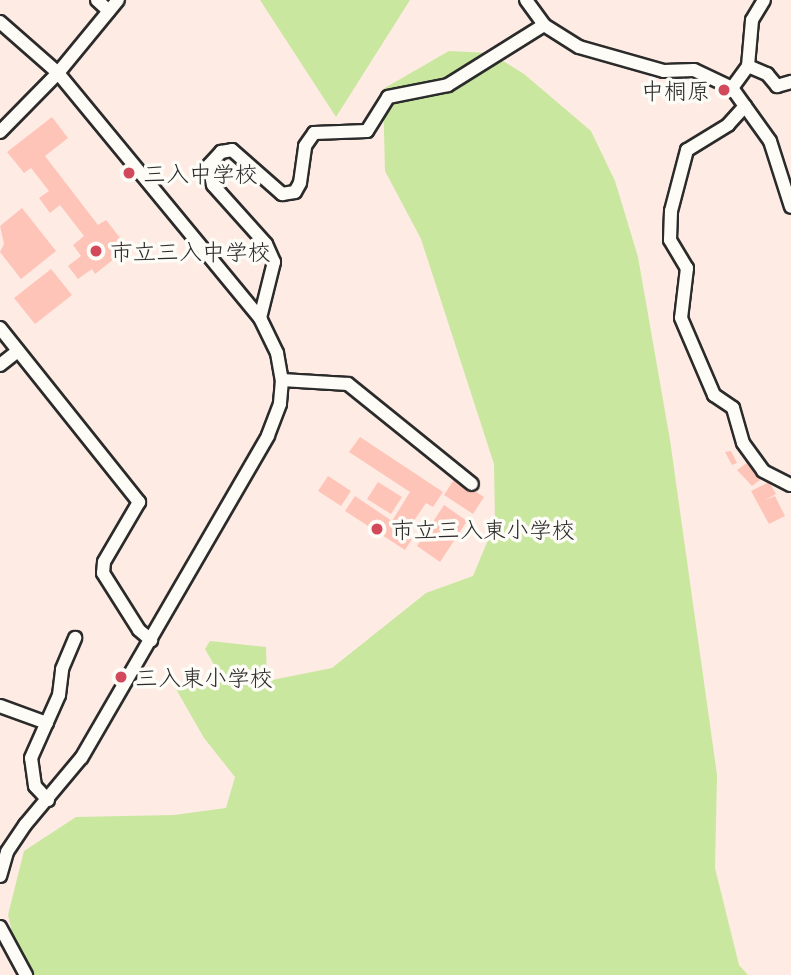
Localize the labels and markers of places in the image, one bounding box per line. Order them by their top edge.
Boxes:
place label: 中桐原 [641,76,710,104]
marker: 中桐原 [716,82,732,98]
place label: 三入中学校 [143,159,258,187]
marker: 三入中学校 [121,165,137,181]
place label: 市立三入中学校 [110,237,271,265]
marker: 市立三入中学校 [88,243,104,259]
place label: 市立三入東小学校 [391,515,575,543]
marker: 市立三入東小学校 [369,521,385,537]
place label: 三入東小学校 [135,663,273,691]
marker: 三入東小学校 [113,669,129,685]

